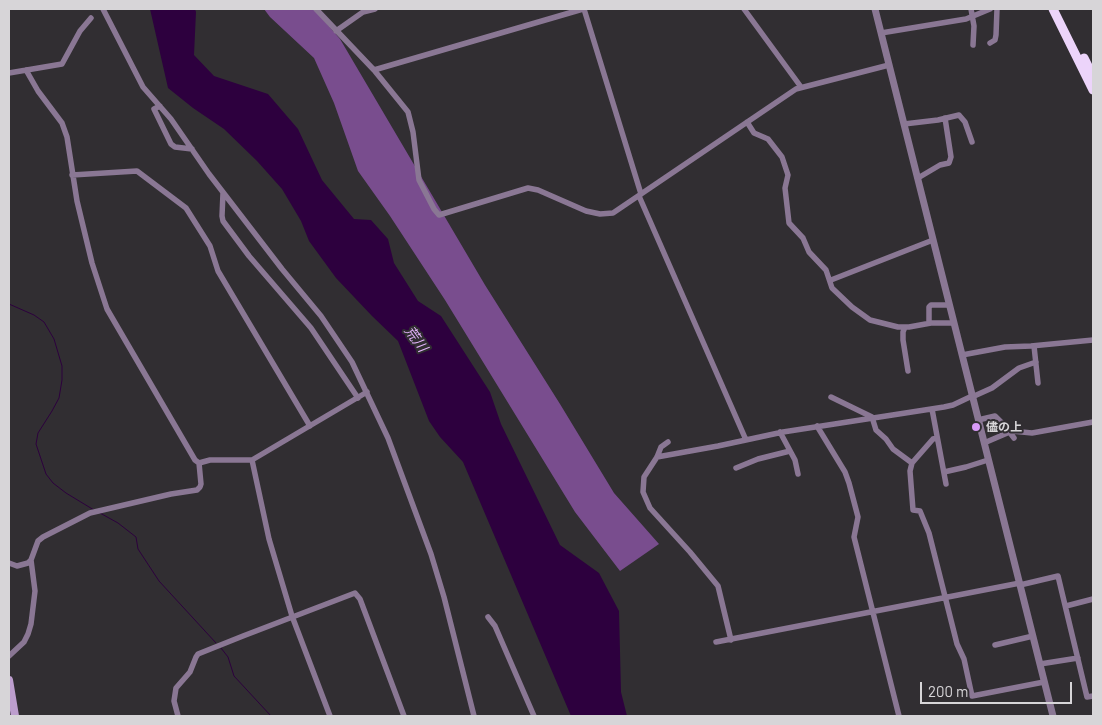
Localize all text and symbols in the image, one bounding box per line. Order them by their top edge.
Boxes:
water label: 荒川 [401,323,431,355]
place label: 儘の上 [986,420,1022,434]
marker: 儘の上 [970,421,982,433]
scale bar [922,672,1074,704]
text: 200 m [928,682,968,700]

